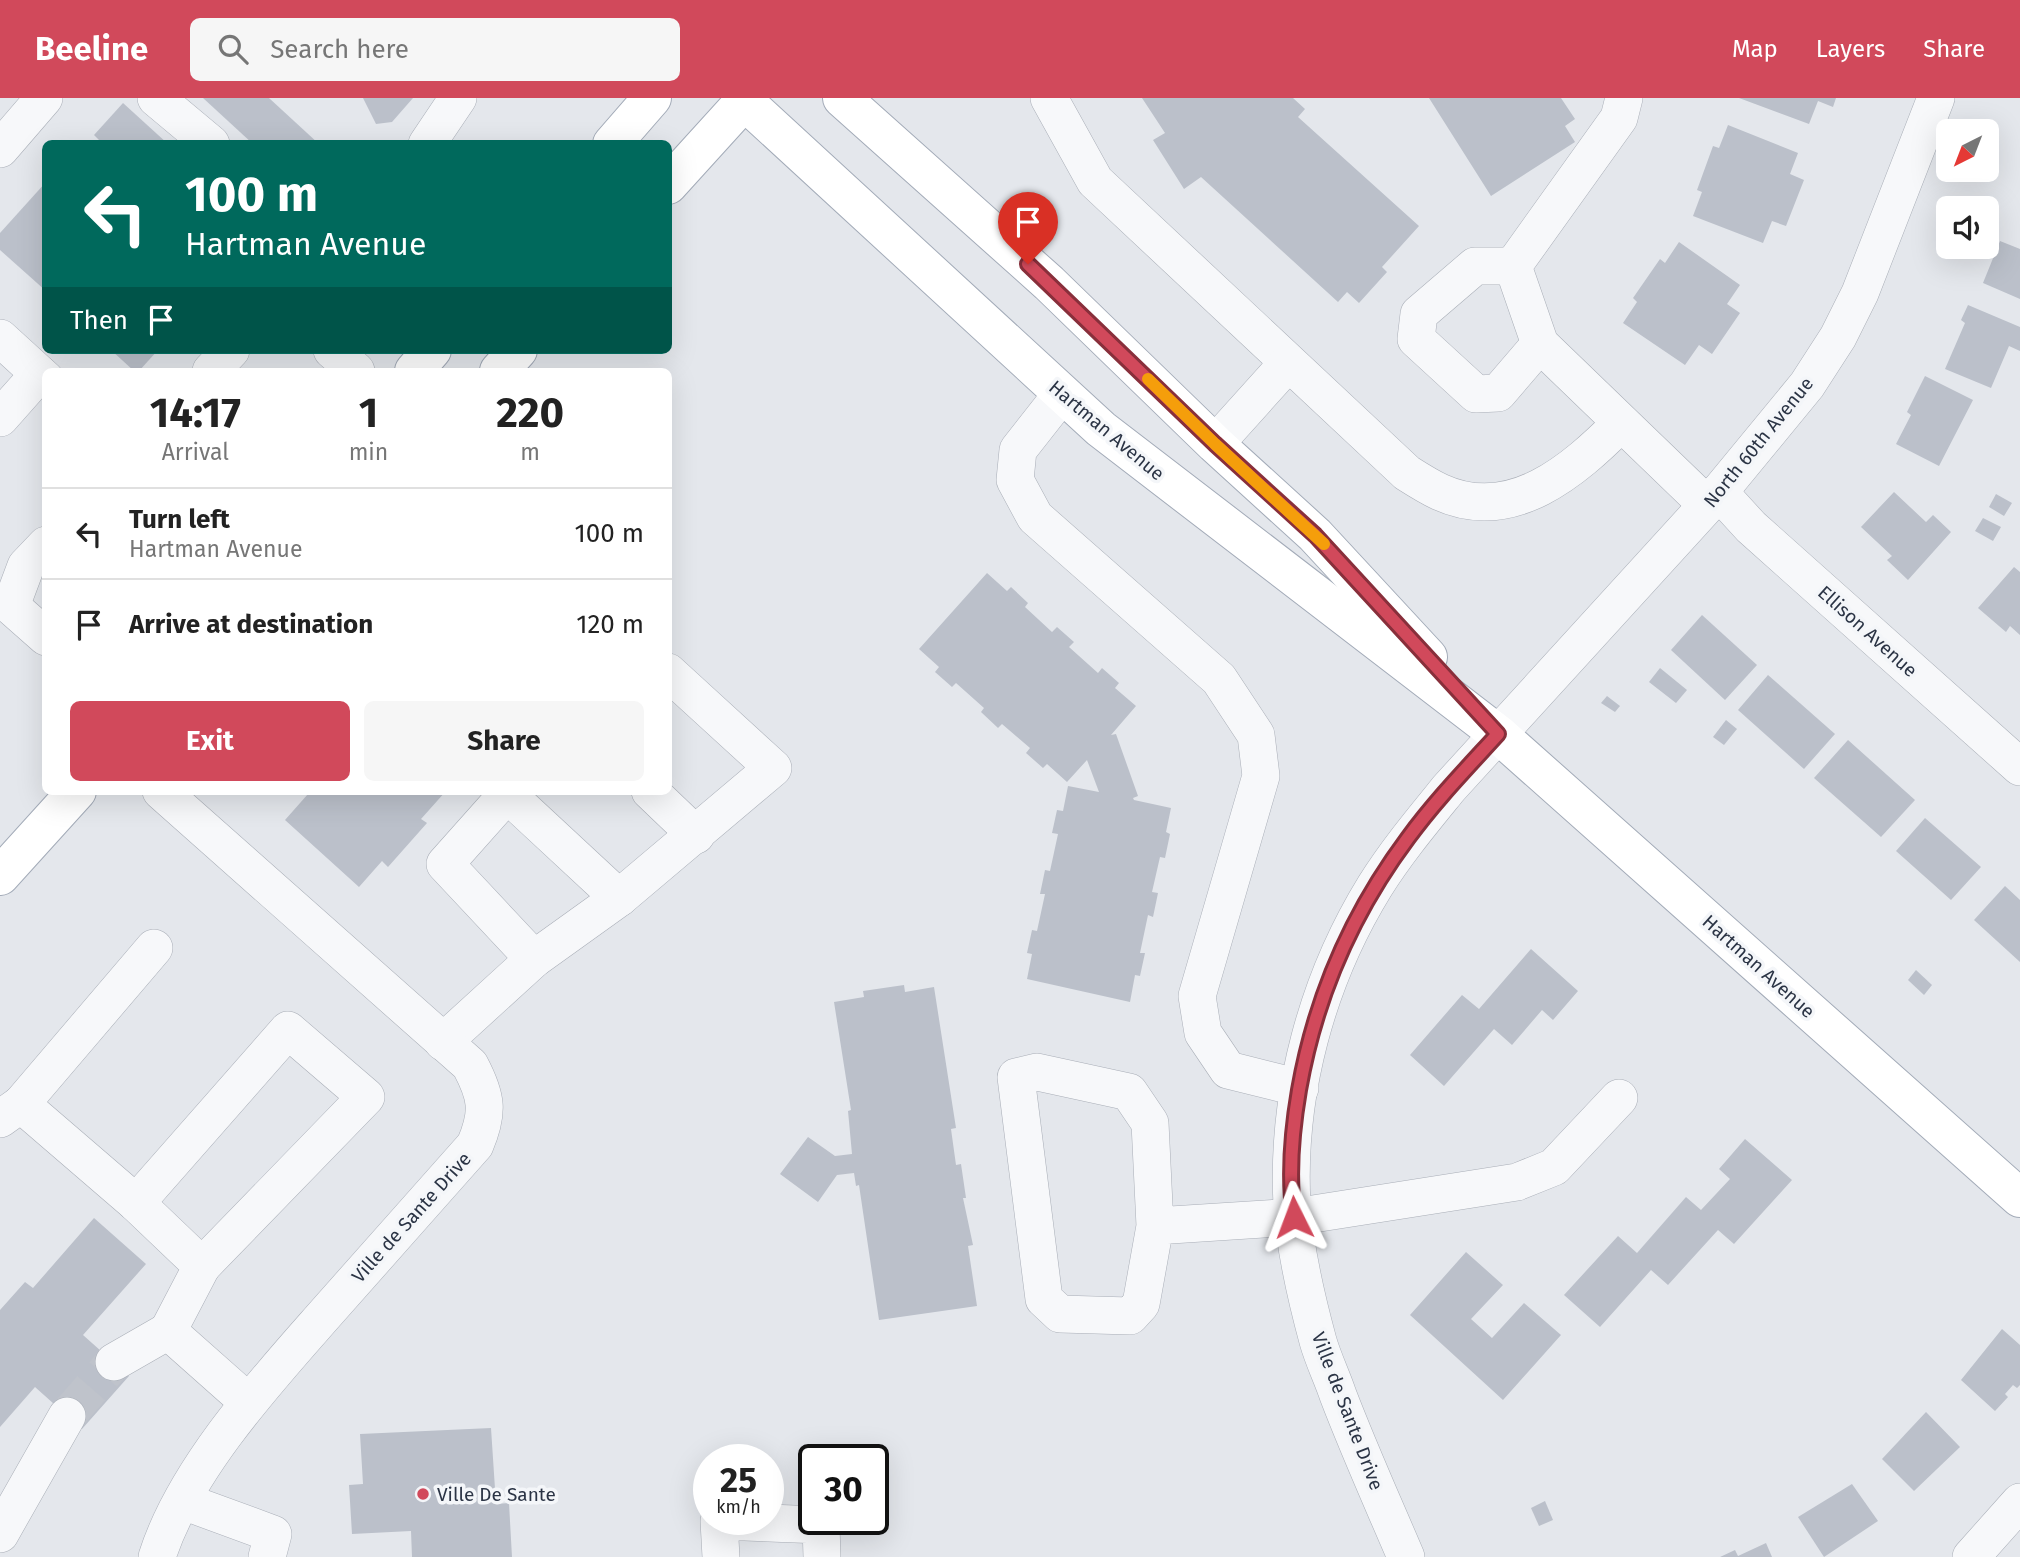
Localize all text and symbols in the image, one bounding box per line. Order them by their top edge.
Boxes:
search box [190,18,680,81]
text: Beeline [35,29,148,69]
icon: search [214,30,252,68]
text: Search here [270,34,409,65]
text: Map [1732,35,1778,63]
text: Layers [1816,35,1885,63]
text: Share [1923,35,1985,63]
north arrow [1936,119,1998,182]
map controls [1936,119,1999,259]
text: 100 m [185,165,318,224]
icon: left [70,168,161,259]
pin [998,192,1058,264]
button: sound [1936,196,1999,259]
icon: arrive [1009,203,1047,241]
text: Hartman Avenue [185,225,426,263]
icon: arrive [142,301,180,339]
text: Then [70,305,128,336]
street label: North 60th Avenue [1699,372,1818,512]
street label: Hartman Avenue [1044,376,1169,485]
text: 14:17 [150,388,241,438]
text: 1 [359,388,378,438]
text: 220 [496,388,564,438]
text: Arrival [162,438,229,466]
text: min [349,438,388,466]
text: m [520,438,540,466]
text: Turn left [129,504,230,535]
icon: left [70,515,108,553]
text: 100 m [575,518,644,549]
text: Hartman Avenue [129,535,302,563]
street label: Ellison Avenue [1813,581,1922,682]
icon: arrive [70,606,108,644]
text: Arrive at destination [129,609,373,640]
text: 120 m [576,609,644,640]
button: Exit [70,701,350,781]
button: Share [364,701,644,781]
street label: Hartman Avenue [1698,910,1820,1023]
street label: Ville de Sante Drive [347,1147,476,1287]
position arrow [1257,1180,1331,1254]
street label: Ville de Sante Drive [1307,1329,1388,1493]
speed limit sign: 30 [798,1444,889,1535]
text: 25 [720,1459,757,1501]
place label: Ville De Sante [437,1483,556,1506]
marker: Ville De Sante [415,1486,431,1502]
text: km/h [716,1496,761,1518]

